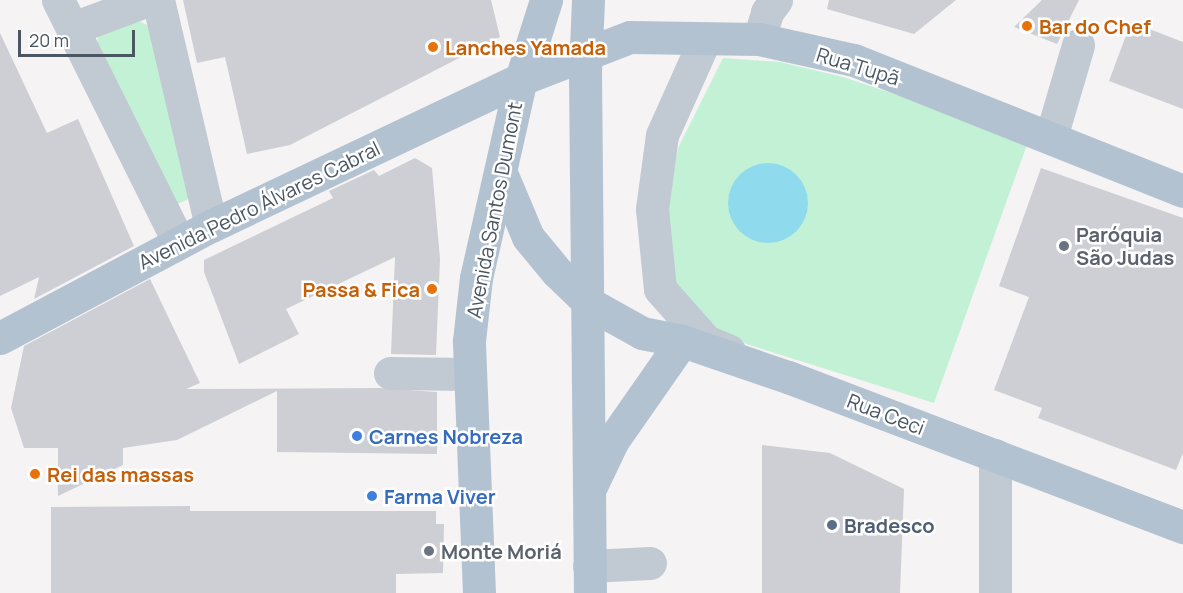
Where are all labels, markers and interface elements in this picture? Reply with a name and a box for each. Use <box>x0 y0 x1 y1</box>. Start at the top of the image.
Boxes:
place label: Bar do Chef <box>1039 14 1151 38</box>
scale bar <box>21 18 138 56</box>
marker: Bar do Chef <box>1020 19 1034 33</box>
text: 20 m <box>29 28 69 52</box>
place label: Lanches Yamada <box>445 35 606 59</box>
marker: Lanches Yamada <box>426 40 440 54</box>
street label: Rua Tupã <box>814 42 902 90</box>
street label: Avenida Santos Dumont <box>461 100 527 320</box>
street label: Avenida Pedro Álvares Cabral <box>134 136 384 274</box>
place label: Paróquia São Judas <box>1076 222 1174 269</box>
marker: Paróquia São Judas <box>1057 239 1071 253</box>
place label: Passa & Fica <box>302 277 420 301</box>
marker: Passa & Fica <box>425 282 439 296</box>
street label: Rua Ceci <box>844 388 928 440</box>
place label: Carnes Nobreza <box>369 424 523 448</box>
marker: Carnes Nobreza <box>350 429 364 443</box>
place label: Rei das massas <box>47 462 194 486</box>
marker: Rei das massas <box>28 467 42 481</box>
place label: Farma Viver <box>384 484 496 508</box>
marker: Farma Viver <box>365 489 379 503</box>
place label: Bradesco <box>844 513 935 537</box>
marker: Bradesco <box>825 518 839 532</box>
place label: Monte Moriá <box>441 539 562 563</box>
marker: Monte Moriá <box>422 544 436 558</box>

